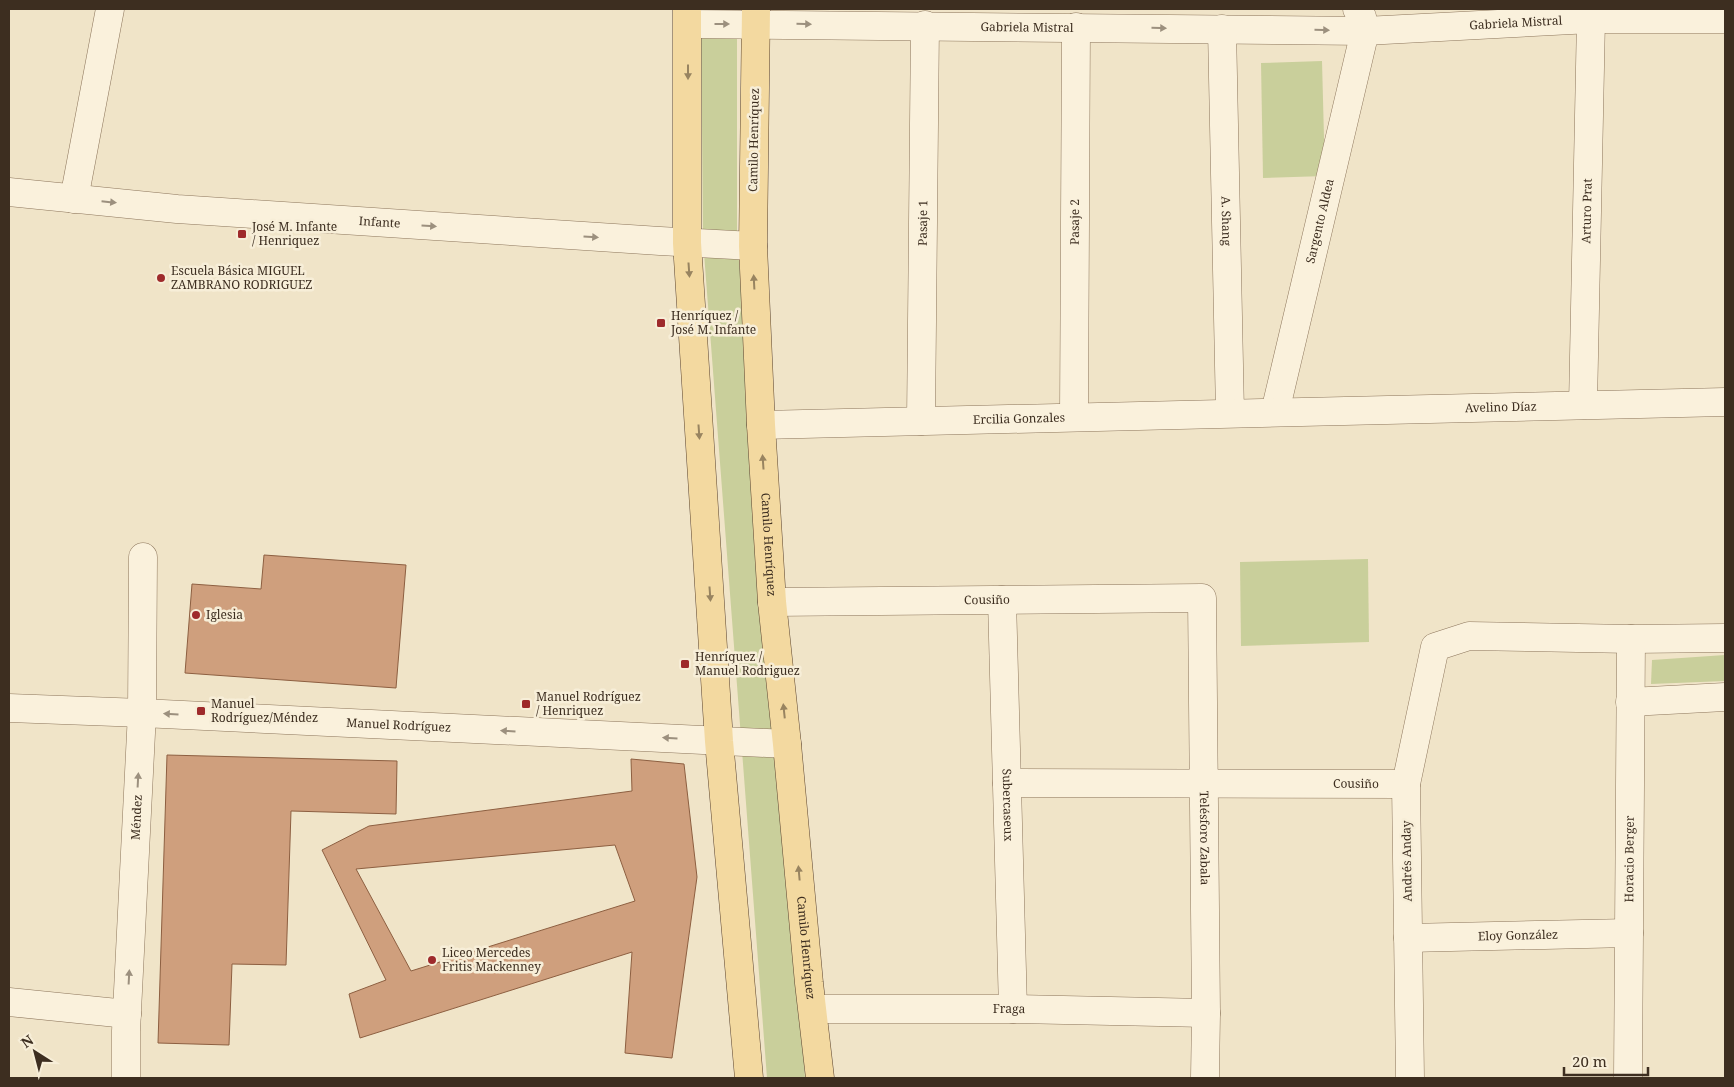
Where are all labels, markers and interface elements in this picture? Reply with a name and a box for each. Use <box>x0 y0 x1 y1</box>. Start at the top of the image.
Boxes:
street label: Gabriela Mistral <box>1469 12 1563 33</box>
street label: Gabriela Mistral <box>980 18 1074 36</box>
one-way arrow <box>714 20 730 28</box>
one-way arrow <box>796 20 812 28</box>
one-way arrow <box>1151 24 1167 32</box>
one-way arrow <box>1314 26 1330 34</box>
one-way arrow <box>684 65 692 81</box>
street label: Camilo Henríquez <box>744 88 763 192</box>
street label: Sargento Aldea <box>1301 177 1338 265</box>
street label: Arturo Prat <box>1577 178 1596 244</box>
street label: A. Shang <box>1217 196 1236 247</box>
one-way arrow <box>102 198 118 206</box>
street label: Pasaje 2 <box>1066 199 1083 245</box>
street label: Pasaje 1 <box>914 200 931 246</box>
street label: Infante <box>358 212 401 232</box>
place label: José M. Infante / Henriquez <box>251 218 337 249</box>
one-way arrow <box>421 222 437 230</box>
marker: José M. Infante / Henriquez <box>236 228 248 240</box>
one-way arrow <box>583 233 599 241</box>
place label: Escuela Básica MIGUEL ZAMBRANO RODRIGUEZ <box>171 262 312 293</box>
one-way arrow <box>685 262 693 278</box>
marker: Escuela Básica MIGUEL ZAMBRANO RODRIGUEZ <box>155 272 167 284</box>
one-way arrow <box>750 274 758 290</box>
place label: Henríquez / José M. Infante <box>670 307 756 338</box>
marker: Henríquez / José M. Infante <box>655 317 667 329</box>
street label: Avelino Díaz <box>1465 397 1537 416</box>
street label: Ercilia Gonzales <box>973 409 1065 428</box>
one-way arrow <box>696 424 704 440</box>
one-way arrow <box>759 454 767 470</box>
street label: Camilo Henríquez <box>757 492 781 597</box>
one-way arrow <box>706 586 714 602</box>
street label: Cousiño <box>964 591 1010 608</box>
place label: Iglesia <box>206 606 243 623</box>
marker: Iglesia <box>190 609 202 621</box>
place label: Henríquez / Manuel Rodriguez <box>695 648 800 679</box>
marker: Henríquez / Manuel Rodriguez <box>679 658 691 670</box>
place label: Manuel Rodríguez / Henriquez <box>536 688 641 719</box>
place label: Manuel Rodríguez/Méndez <box>211 695 318 726</box>
marker: Manuel Rodríguez / Henriquez <box>520 698 532 710</box>
one-way arrow <box>780 703 788 719</box>
marker: Manuel Rodríguez/Méndez <box>195 705 207 717</box>
one-way arrow <box>163 710 179 718</box>
street label: Manuel Rodríguez <box>346 714 451 736</box>
one-way arrow <box>500 726 516 734</box>
one-way arrow <box>662 734 678 742</box>
street label: Subercaseux <box>999 768 1017 842</box>
one-way arrow <box>135 772 143 788</box>
street label: Cousiño <box>1333 775 1379 792</box>
street label: Telésforo Zabala <box>1196 791 1214 885</box>
street label: Méndez <box>127 794 146 840</box>
street label: Horacio Berger <box>1620 815 1638 903</box>
street label: Andrés Anday <box>1397 820 1416 902</box>
one-way arrow <box>795 865 803 881</box>
street label: Camilo Henríquez <box>793 895 820 1000</box>
street label: Eloy González <box>1478 926 1558 944</box>
place label: Liceo Mercedes Fritis Mackenney <box>442 944 541 975</box>
marker: Liceo Mercedes Fritis Mackenney <box>426 954 438 966</box>
one-way arrow <box>125 969 133 985</box>
street label: Fraga <box>993 1000 1026 1017</box>
north arrow <box>10 1027 60 1077</box>
text: N <box>17 1030 37 1052</box>
scale bar <box>1564 1044 1648 1076</box>
text: 20 m <box>1572 1051 1607 1071</box>

